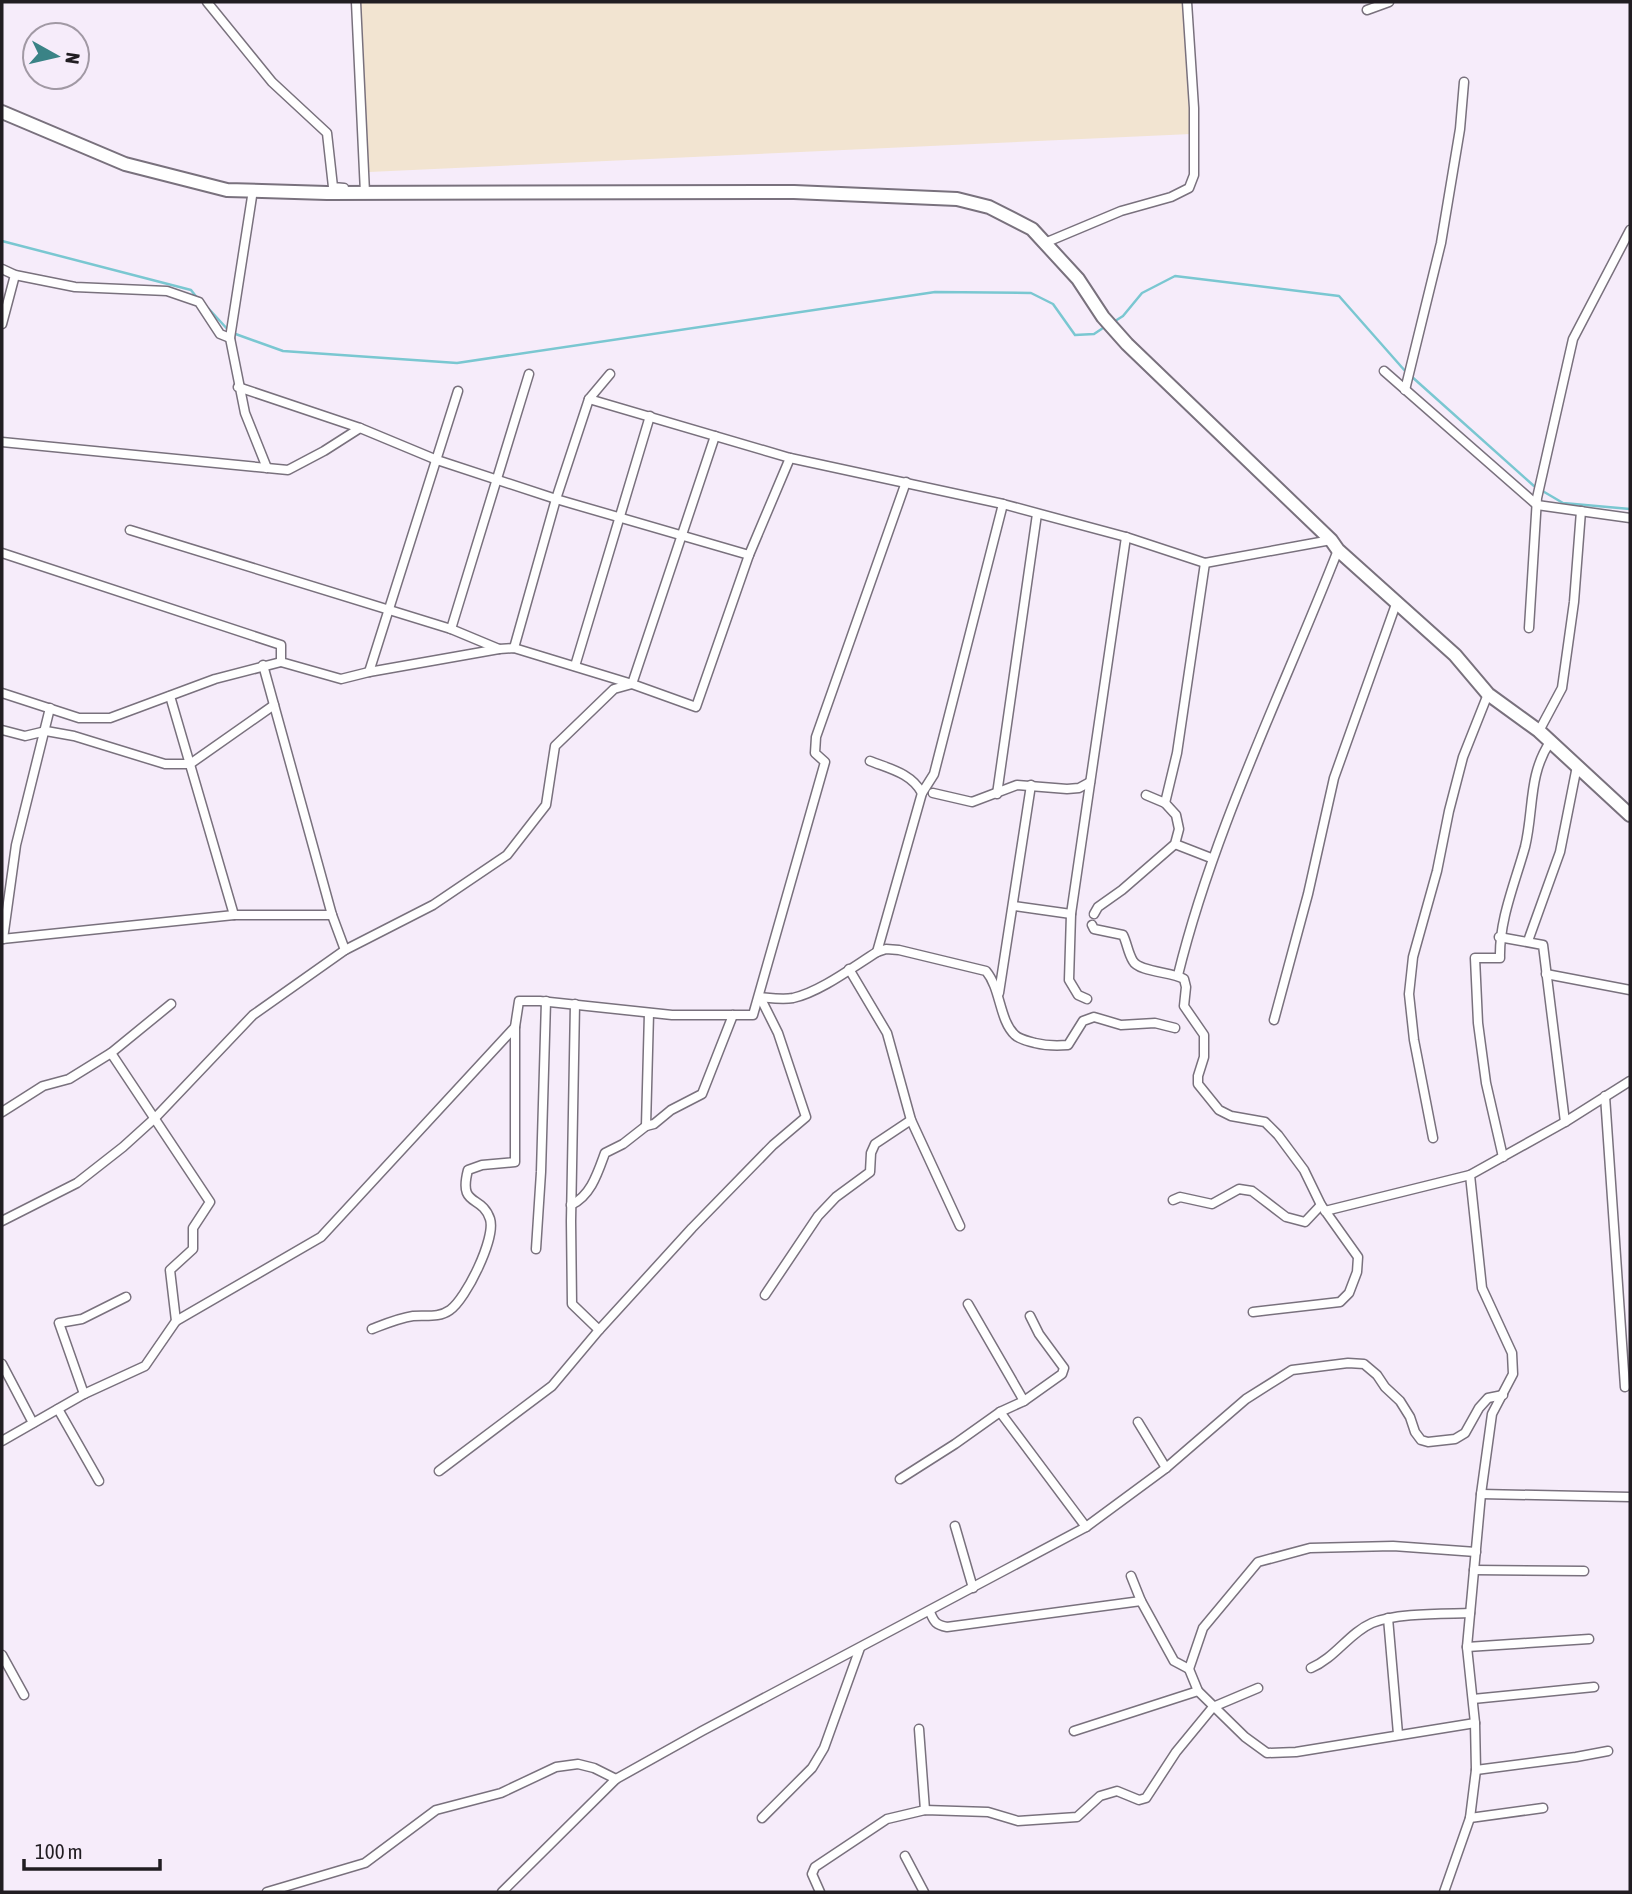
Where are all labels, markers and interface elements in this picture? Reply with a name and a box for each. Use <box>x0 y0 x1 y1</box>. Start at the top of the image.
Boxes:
north arrow <box>21 21 91 91</box>
text: N <box>61 51 85 65</box>
scale bar <box>24 1828 161 1872</box>
text: 100 m <box>35 1839 83 1863</box>

